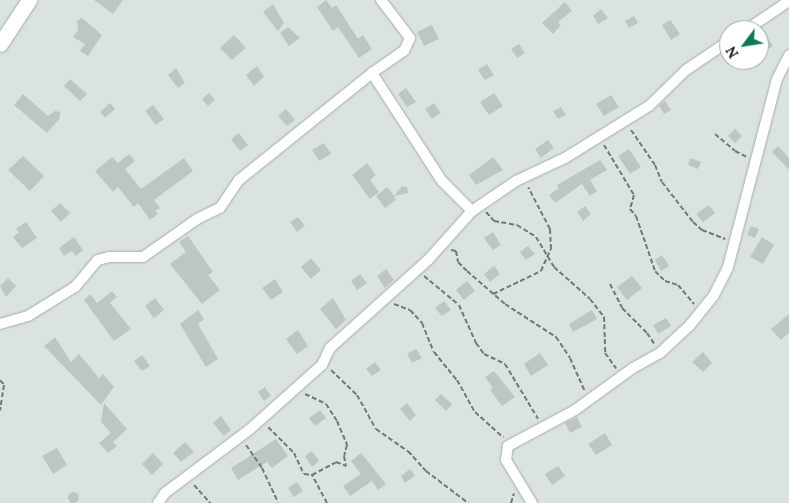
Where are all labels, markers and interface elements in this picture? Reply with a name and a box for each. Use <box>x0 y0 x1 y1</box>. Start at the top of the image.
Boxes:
north arrow <box>719 20 769 70</box>
text: N <box>722 43 743 61</box>

